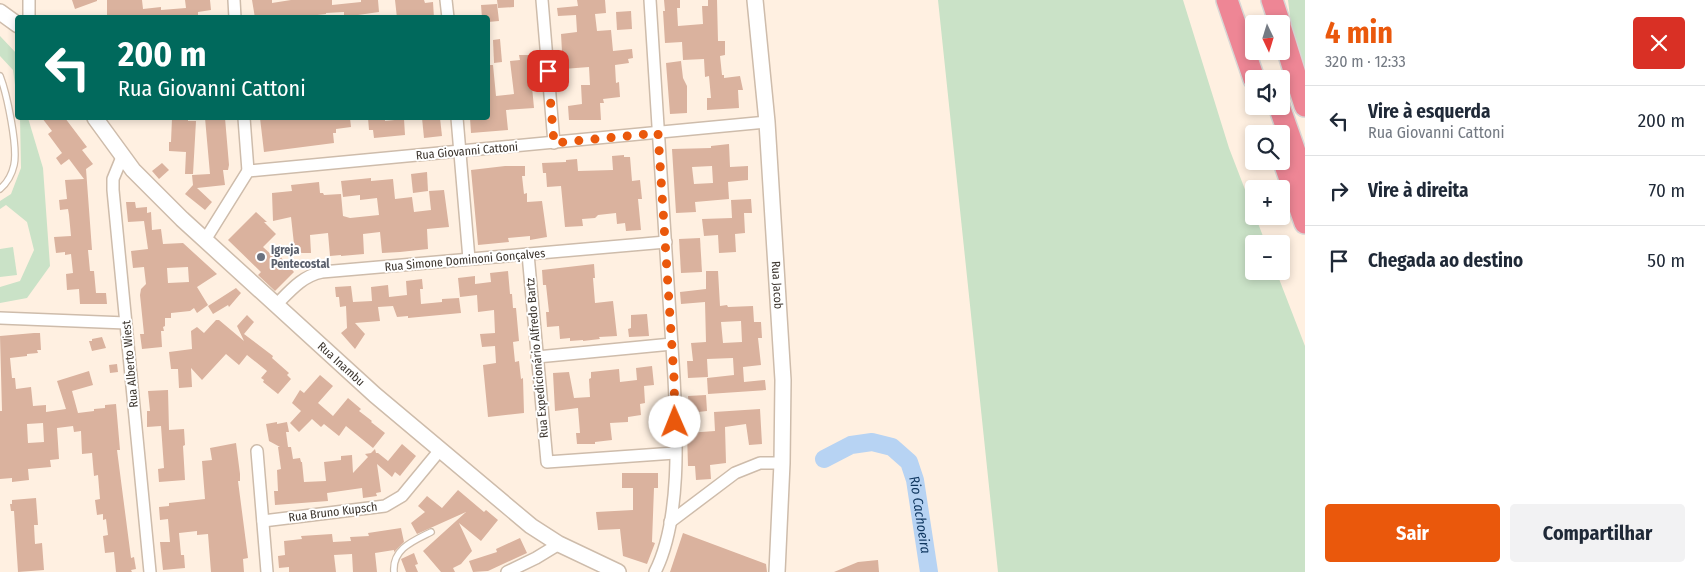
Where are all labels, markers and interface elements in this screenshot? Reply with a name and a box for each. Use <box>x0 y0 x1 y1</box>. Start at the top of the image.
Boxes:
north arrow <box>1245 15 1290 60</box>
map controls <box>1245 15 1290 280</box>
text: 4 min <box>1325 15 1393 51</box>
button: close <box>1633 17 1685 69</box>
text: 200 m <box>118 33 206 75</box>
icon: left <box>35 35 100 100</box>
pin <box>527 50 569 92</box>
text: 320 m · 12:33 <box>1325 52 1406 71</box>
icon: arrive <box>534 57 562 85</box>
button: sound <box>1245 70 1290 115</box>
text: Rua Giovanni Cattoni <box>118 75 306 102</box>
text: Vire à esquerda <box>1368 100 1490 123</box>
icon: left <box>1325 107 1353 135</box>
text: 200 m <box>1638 109 1685 132</box>
text: Rua Giovanni Cattoni <box>1368 123 1505 142</box>
button: search <box>1245 125 1290 170</box>
street label: Rua Giovanni Cattoni <box>415 140 519 162</box>
icon: right <box>1325 177 1353 205</box>
text: Vire à direita <box>1368 179 1469 202</box>
text: 70 m <box>1649 179 1685 202</box>
button: + <box>1245 180 1290 225</box>
button: − <box>1245 235 1290 280</box>
place label: Igreja Pentecostal <box>271 243 330 271</box>
street label: Rua Simone Dominoni Gonçalves <box>384 246 546 274</box>
icon: arrive <box>1325 247 1353 275</box>
text: Chegada ao destino <box>1368 249 1523 272</box>
text: 50 m <box>1647 249 1685 272</box>
marker: Igreja Pentecostal <box>255 251 267 263</box>
street label: Rua Jacob <box>769 261 786 310</box>
street label: Rua Expedicionário Alfredo Bartz <box>523 277 551 439</box>
street label: Rua Alberto Wiest <box>119 320 141 408</box>
street label: Rua Inambu <box>315 339 368 389</box>
position arrow <box>648 395 700 447</box>
water label: Rio Cachoeira <box>905 474 934 555</box>
street label: Rua Bruno Kupsch <box>288 500 378 524</box>
button: Sair <box>1325 504 1500 562</box>
button: Compartilhar <box>1510 504 1685 562</box>

